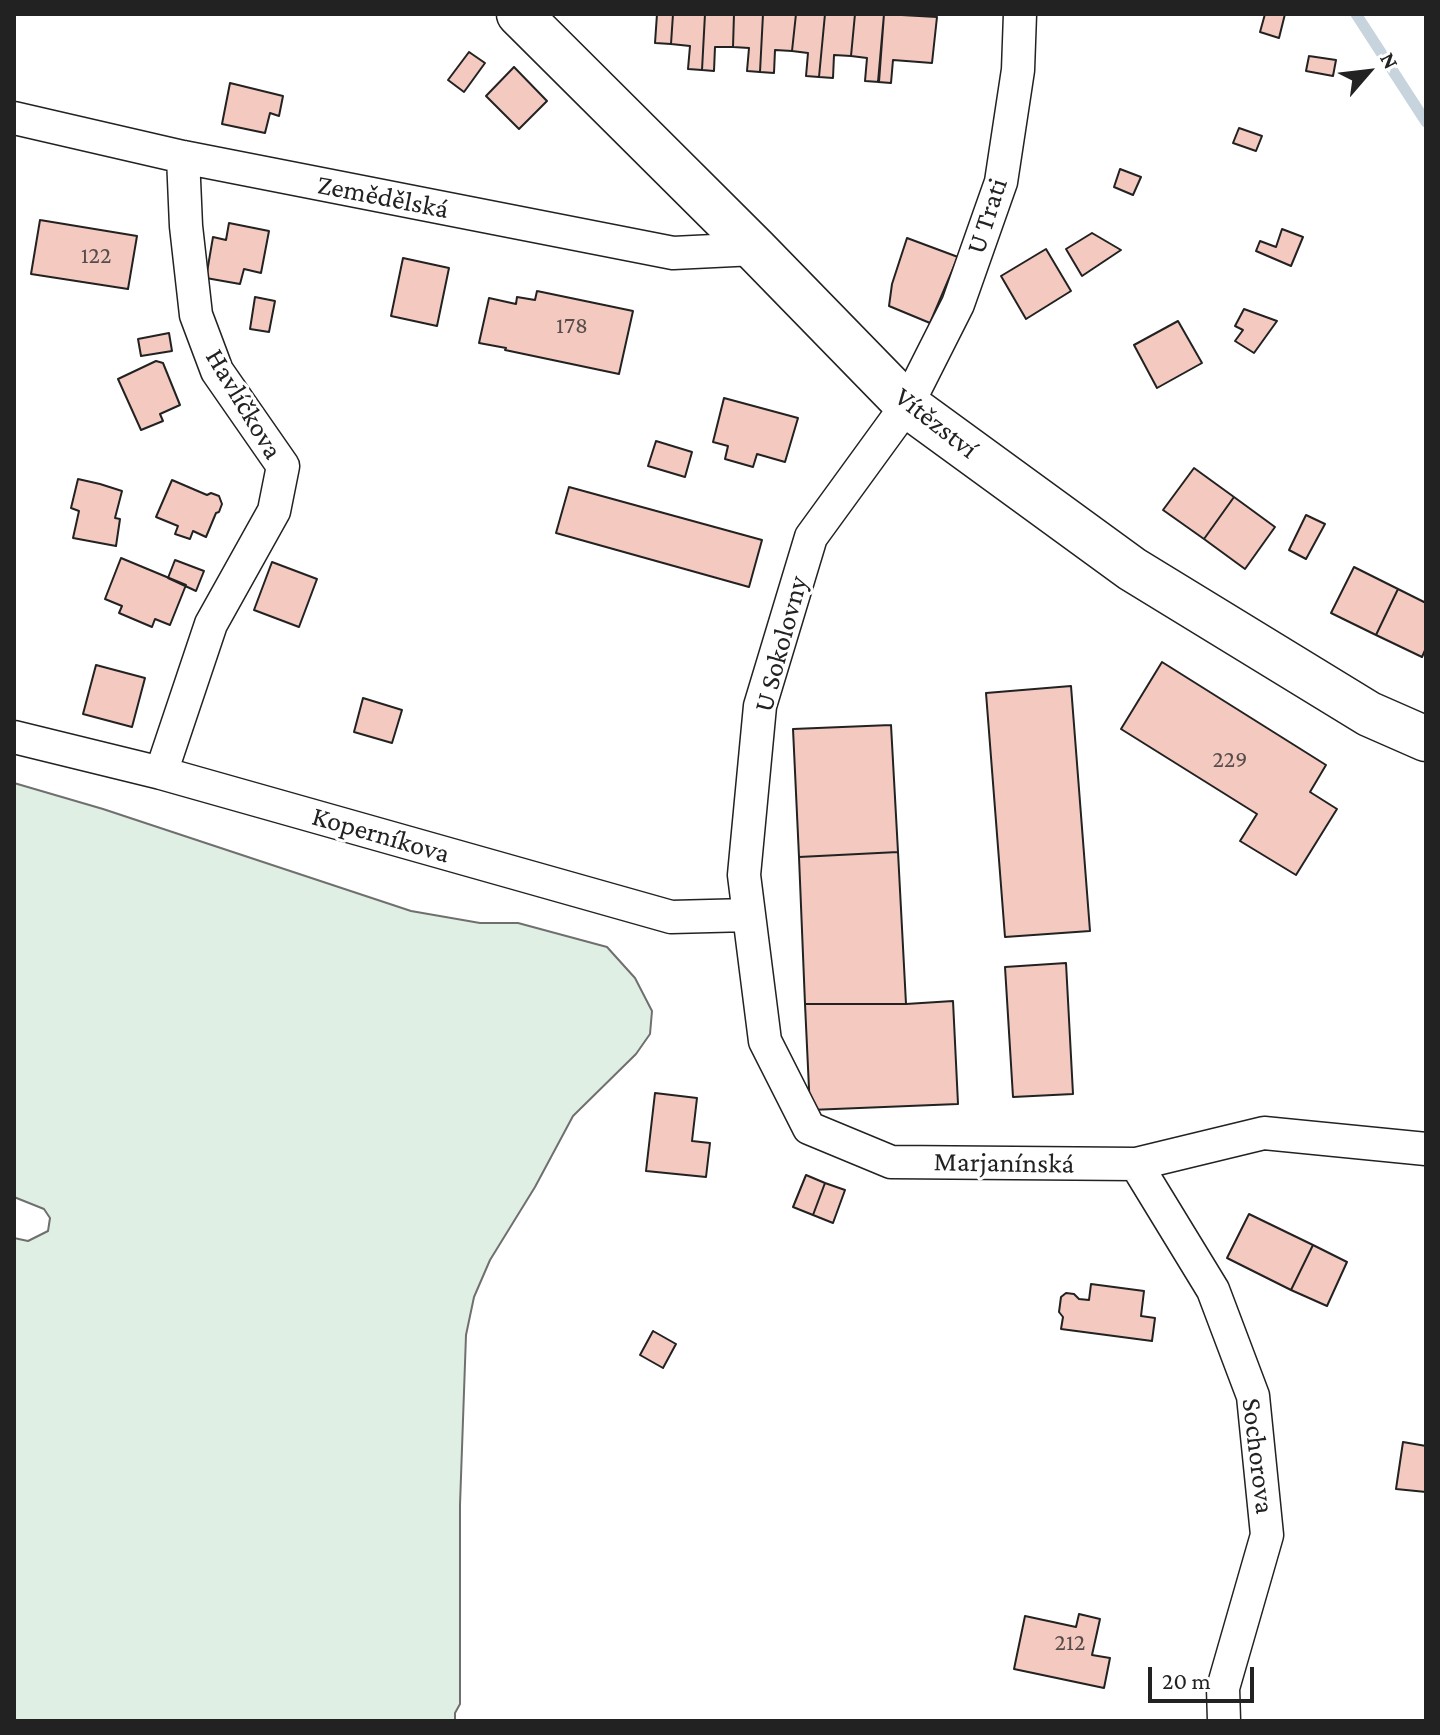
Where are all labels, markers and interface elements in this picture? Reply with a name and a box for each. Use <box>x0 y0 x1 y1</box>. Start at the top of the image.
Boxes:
north arrow <box>1328 32 1408 112</box>
text: N <box>1375 48 1404 73</box>
street label: Zemědělská <box>314 168 452 226</box>
street label: U Trati <box>959 174 1015 258</box>
house number: 122 <box>81 242 111 270</box>
house number: 178 <box>556 312 588 340</box>
street label: Havlíčkova <box>198 343 290 465</box>
street label: Vítězství <box>888 380 984 466</box>
street label: U Sokolovny <box>747 572 815 716</box>
house number: 229 <box>1213 746 1247 774</box>
street label: Koperníkova <box>308 799 454 871</box>
street label: Marjanínská <box>933 1145 1075 1181</box>
street label: Sochorova <box>1234 1396 1282 1516</box>
house number: 212 <box>1055 1629 1085 1657</box>
scale bar <box>1152 1651 1258 1701</box>
text: 20 m <box>1162 1667 1211 1694</box>

